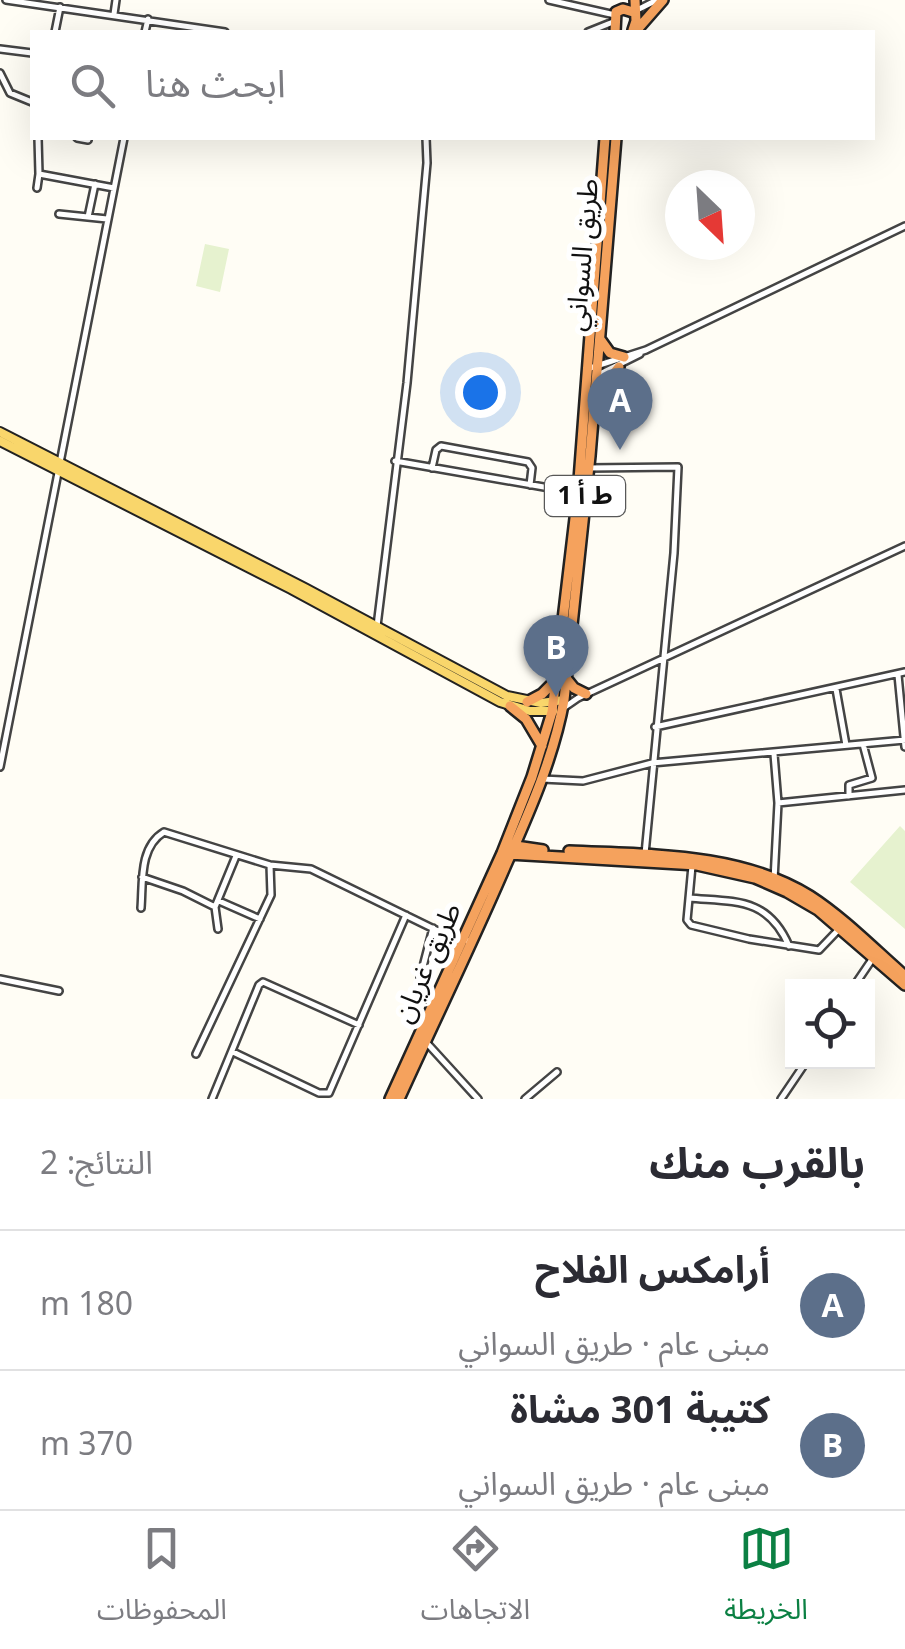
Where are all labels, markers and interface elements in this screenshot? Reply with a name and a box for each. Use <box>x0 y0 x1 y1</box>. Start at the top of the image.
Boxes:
search box <box>30 30 875 140</box>
text: ابحث هنا <box>145 45 286 125</box>
icon: search <box>65 58 120 113</box>
north arrow <box>665 170 755 260</box>
street label: طريق السواني <box>547 176 619 334</box>
your location <box>455 367 506 418</box>
pin: A <box>588 368 652 450</box>
road number: ط أ 1 <box>545 476 625 516</box>
pin: B <box>524 614 588 697</box>
street label: طريق غريان <box>375 893 481 1033</box>
map controls <box>785 979 875 1069</box>
button: locate <box>785 979 875 1069</box>
text: بالقرب منك <box>649 1120 865 1209</box>
text: النتائج: 2 <box>40 1130 153 1198</box>
text: أرامكس الفلاح <box>535 1231 770 1311</box>
text: 180 m <box>40 1271 133 1339</box>
text: A <box>821 1273 844 1341</box>
text: مبنى عام · طريق السواني <box>458 1311 770 1379</box>
text: كتيبة 301 مشاة <box>510 1371 770 1451</box>
text: 370 m <box>40 1411 133 1479</box>
text: B <box>822 1413 843 1481</box>
text: مبنى عام · طريق السواني <box>458 1451 770 1519</box>
tab: المحفوظات <box>97 1521 227 1640</box>
tab: الاتجاهات <box>421 1521 530 1640</box>
tab: الخريطة <box>724 1521 808 1640</box>

